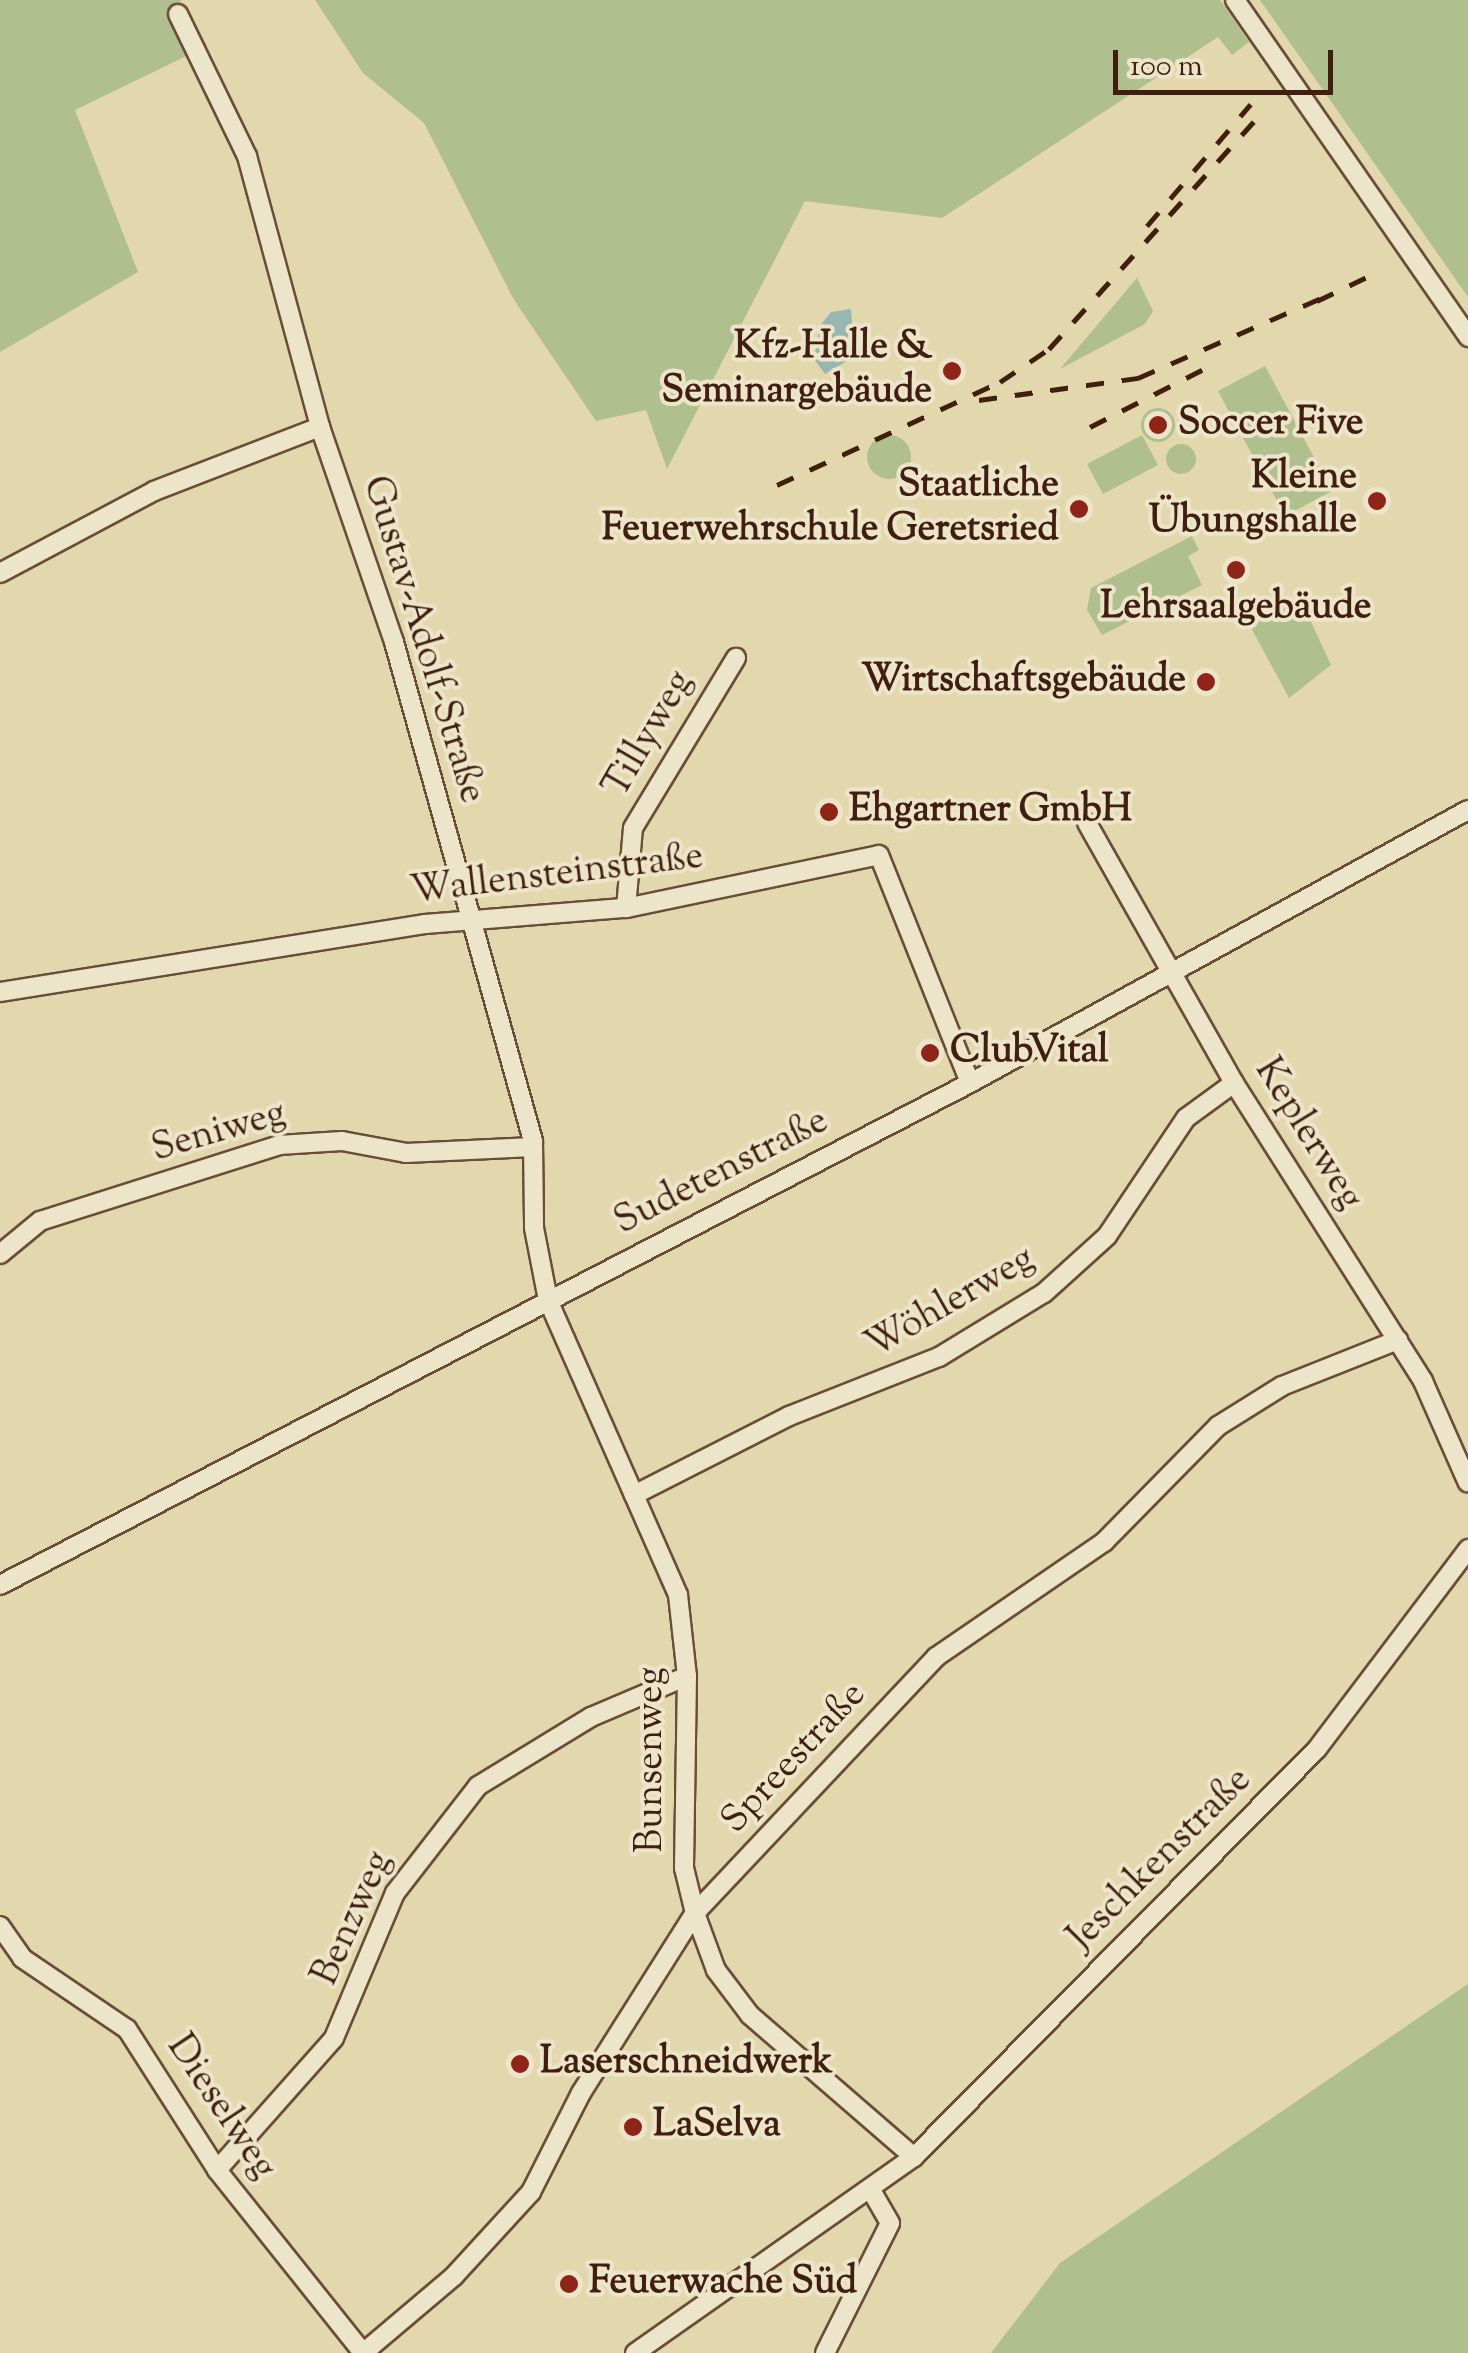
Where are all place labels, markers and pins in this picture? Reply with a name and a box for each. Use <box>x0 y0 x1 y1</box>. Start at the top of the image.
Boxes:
place label: Kfz-Halle & Seminargebäude <box>662 326 932 416</box>
marker: Kfz-Halle & Seminargebäude <box>941 360 963 382</box>
place label: Soccer Five <box>1178 402 1363 448</box>
marker: Soccer Five <box>1147 414 1169 436</box>
place label: Kleine Übungshalle <box>1149 456 1357 546</box>
place label: Staatliche Feuerwehrschule Geretsried <box>602 464 1059 554</box>
marker: Kleine Übungshalle <box>1366 490 1388 512</box>
marker: Staatliche Feuerwehrschule Geretsried <box>1068 498 1090 520</box>
marker: Lehrsaalgebäude <box>1225 559 1247 581</box>
place label: Lehrsaalgebäude <box>1101 586 1371 632</box>
place label: Wirtschaftsgebäude <box>861 659 1186 705</box>
marker: Wirtschaftsgebäude <box>1195 671 1217 693</box>
place label: Ehgartner GmbH <box>849 789 1132 835</box>
marker: Ehgartner GmbH <box>818 801 840 823</box>
place label: ClubVital <box>950 1030 1109 1076</box>
marker: ClubVital <box>919 1042 941 1064</box>
place label: Laserschneidwerk <box>540 2041 833 2087</box>
marker: Laserschneidwerk <box>509 2053 531 2075</box>
place label: LaSelva <box>653 2104 781 2150</box>
marker: LaSelva <box>622 2116 644 2138</box>
place label: Feuerwache Süd <box>589 2261 857 2307</box>
marker: Feuerwache Süd <box>558 2273 580 2295</box>

